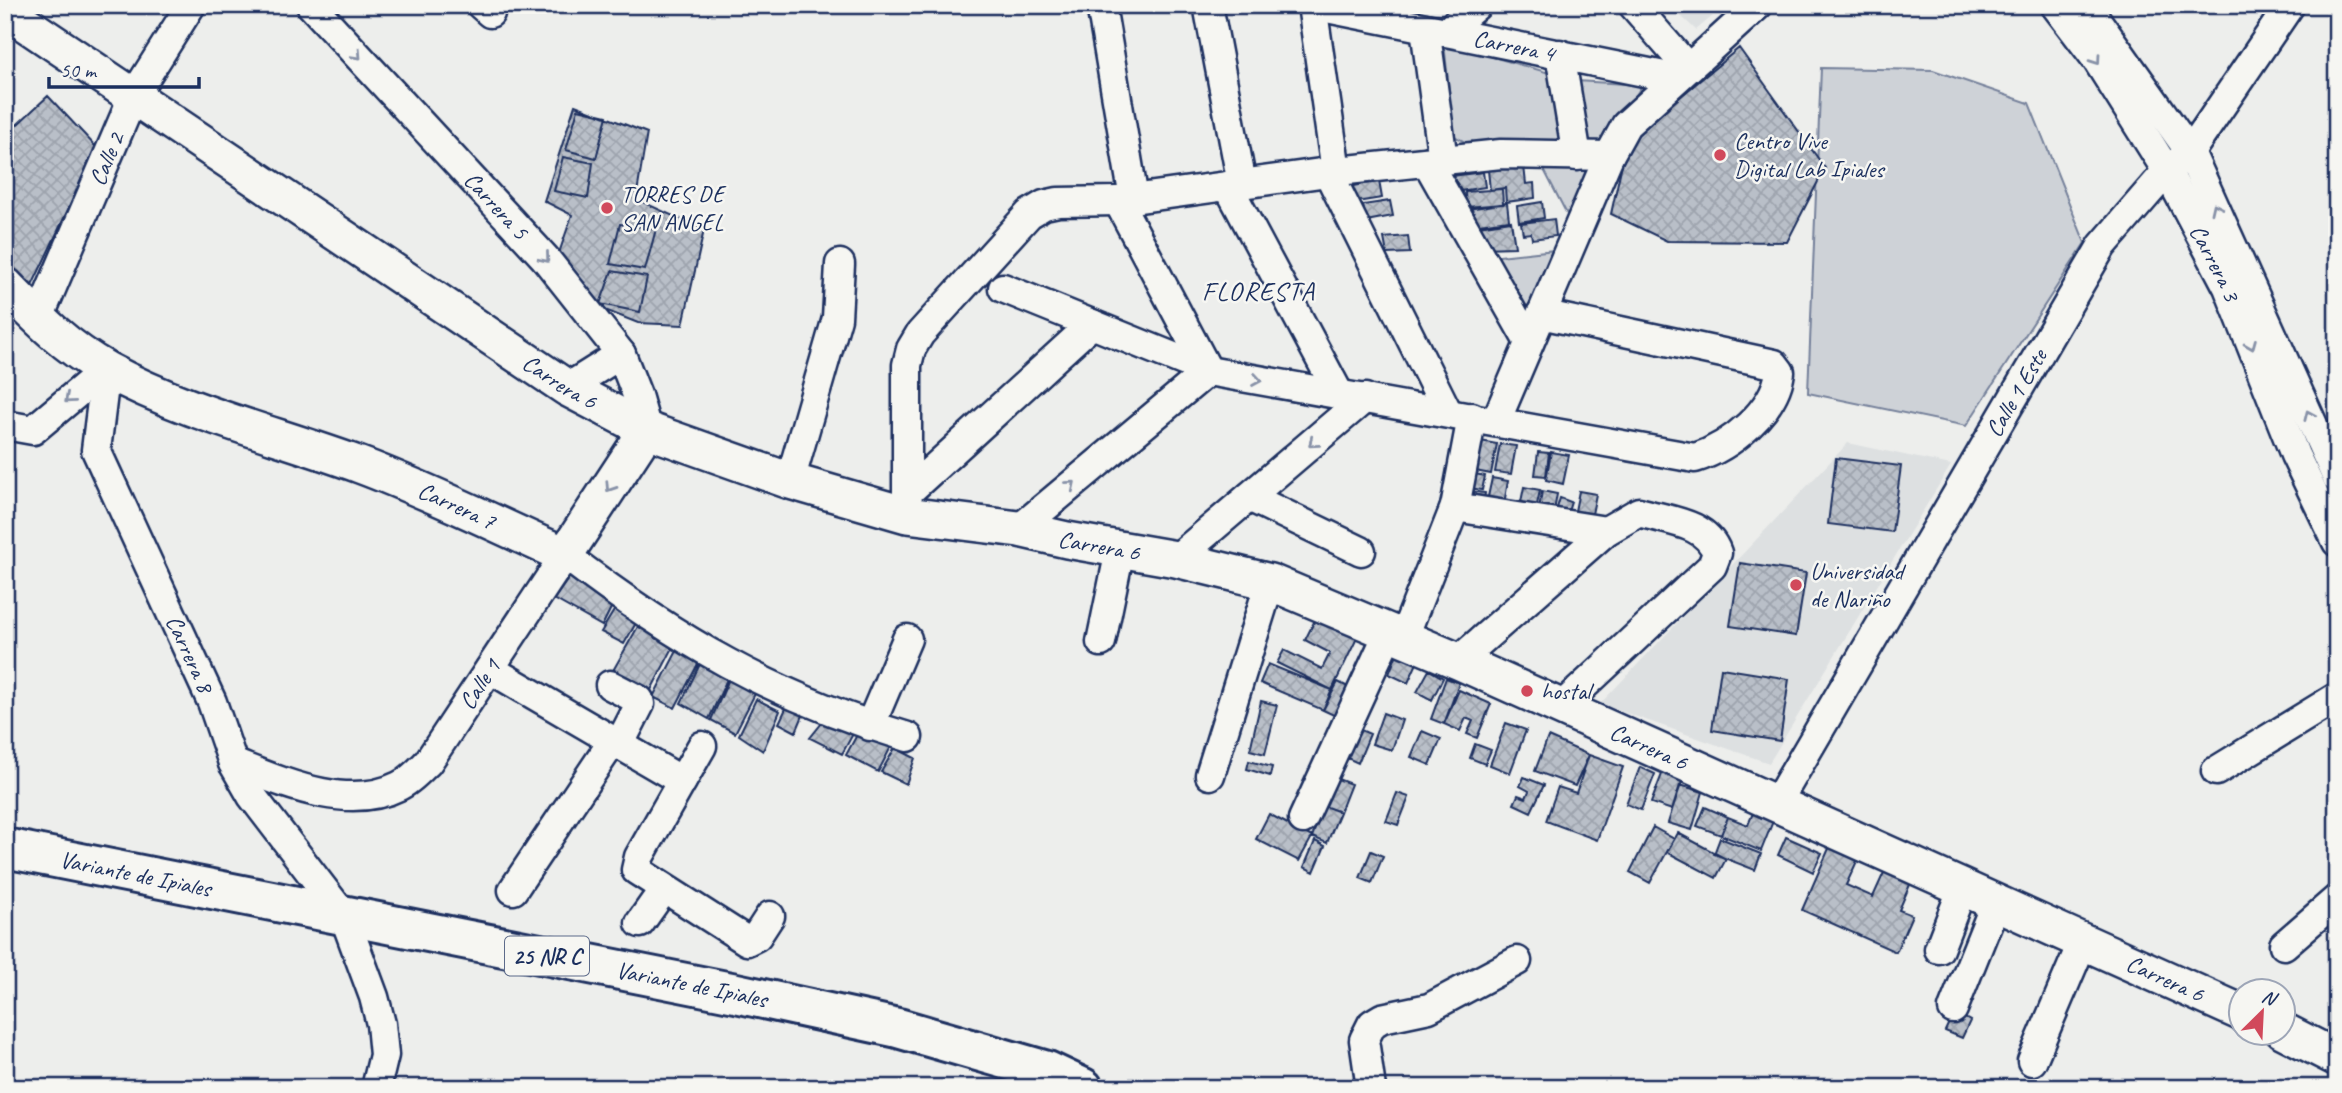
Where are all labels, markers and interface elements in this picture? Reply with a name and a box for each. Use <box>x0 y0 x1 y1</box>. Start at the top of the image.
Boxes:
street label: Carrera 4 <box>1471 23 1559 69</box>
scale bar <box>49 46 200 90</box>
one-way arrow <box>349 47 362 60</box>
one-way arrow <box>2088 52 2100 65</box>
text: 50 m <box>60 57 98 83</box>
street label: Calle 2 <box>82 126 132 190</box>
place label: Centro Vive Digital Lab Ipiales <box>1734 126 1886 184</box>
marker: Centro Vive Digital Lab Ipiales <box>1712 147 1728 163</box>
street label: Carrera 5 <box>458 165 536 247</box>
place label: TORRES DE SAN ANGEL <box>621 179 727 237</box>
marker: TORRES DE SAN ANGEL <box>599 200 615 216</box>
one-way arrow <box>2210 203 2224 215</box>
street label: Carrera 3 <box>2183 219 2248 307</box>
one-way arrow <box>537 250 549 263</box>
district label: FLORESTA <box>1202 275 1316 308</box>
one-way arrow <box>2243 338 2257 350</box>
street label: Calle 1 Este <box>1979 342 2055 442</box>
street label: Carrera 6 <box>517 347 603 417</box>
one-way arrow <box>1251 372 1263 387</box>
one-way arrow <box>64 391 77 403</box>
one-way arrow <box>2303 410 2317 423</box>
one-way arrow <box>1308 435 1321 447</box>
street label: Carrera 7 <box>413 475 502 537</box>
one-way arrow <box>605 479 618 492</box>
one-way arrow <box>1063 481 1076 493</box>
street label: Carrera 6 <box>1055 523 1143 568</box>
place label: Universidad de Nariño <box>1810 556 1907 614</box>
marker: Universidad de Nariño <box>1788 577 1804 593</box>
street label: Carrera 8 <box>159 610 222 699</box>
street label: Calle 1 <box>452 652 508 715</box>
place label: hostal <box>1541 676 1594 706</box>
marker: hostal <box>1519 683 1535 699</box>
street label: Carrera 6 <box>1605 716 1694 778</box>
street label: Variante de Ipiales <box>57 844 216 904</box>
road number: 25 NR C <box>505 937 589 976</box>
street label: Carrera 6 <box>2122 948 2210 1009</box>
street label: Variante de Ipiales <box>614 955 773 1015</box>
north arrow <box>2226 978 2296 1048</box>
text: N <box>2258 984 2282 1012</box>

